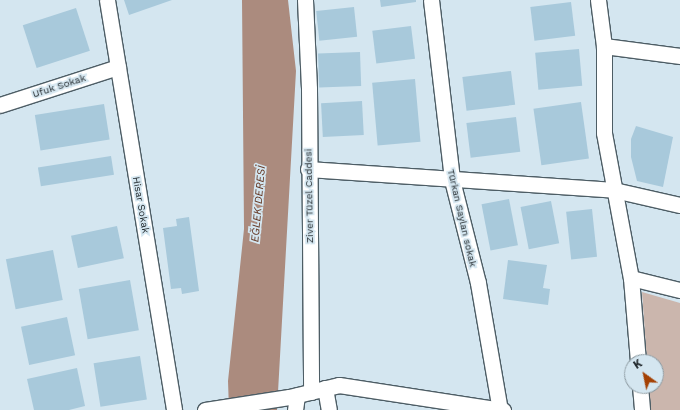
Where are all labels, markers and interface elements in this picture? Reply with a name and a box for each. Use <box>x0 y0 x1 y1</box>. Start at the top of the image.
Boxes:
street label: Ufuk Sokak <box>31 72 87 100</box>
street label: Ziver Tüzel Caddesi <box>302 148 316 244</box>
water label: EĞLEK DERESİ <box>249 165 269 243</box>
street label: Türkan Saylan sokak <box>445 168 479 268</box>
street label: Hisar Sokak <box>130 176 152 234</box>
north arrow <box>624 354 664 394</box>
text: K <box>631 357 644 372</box>

